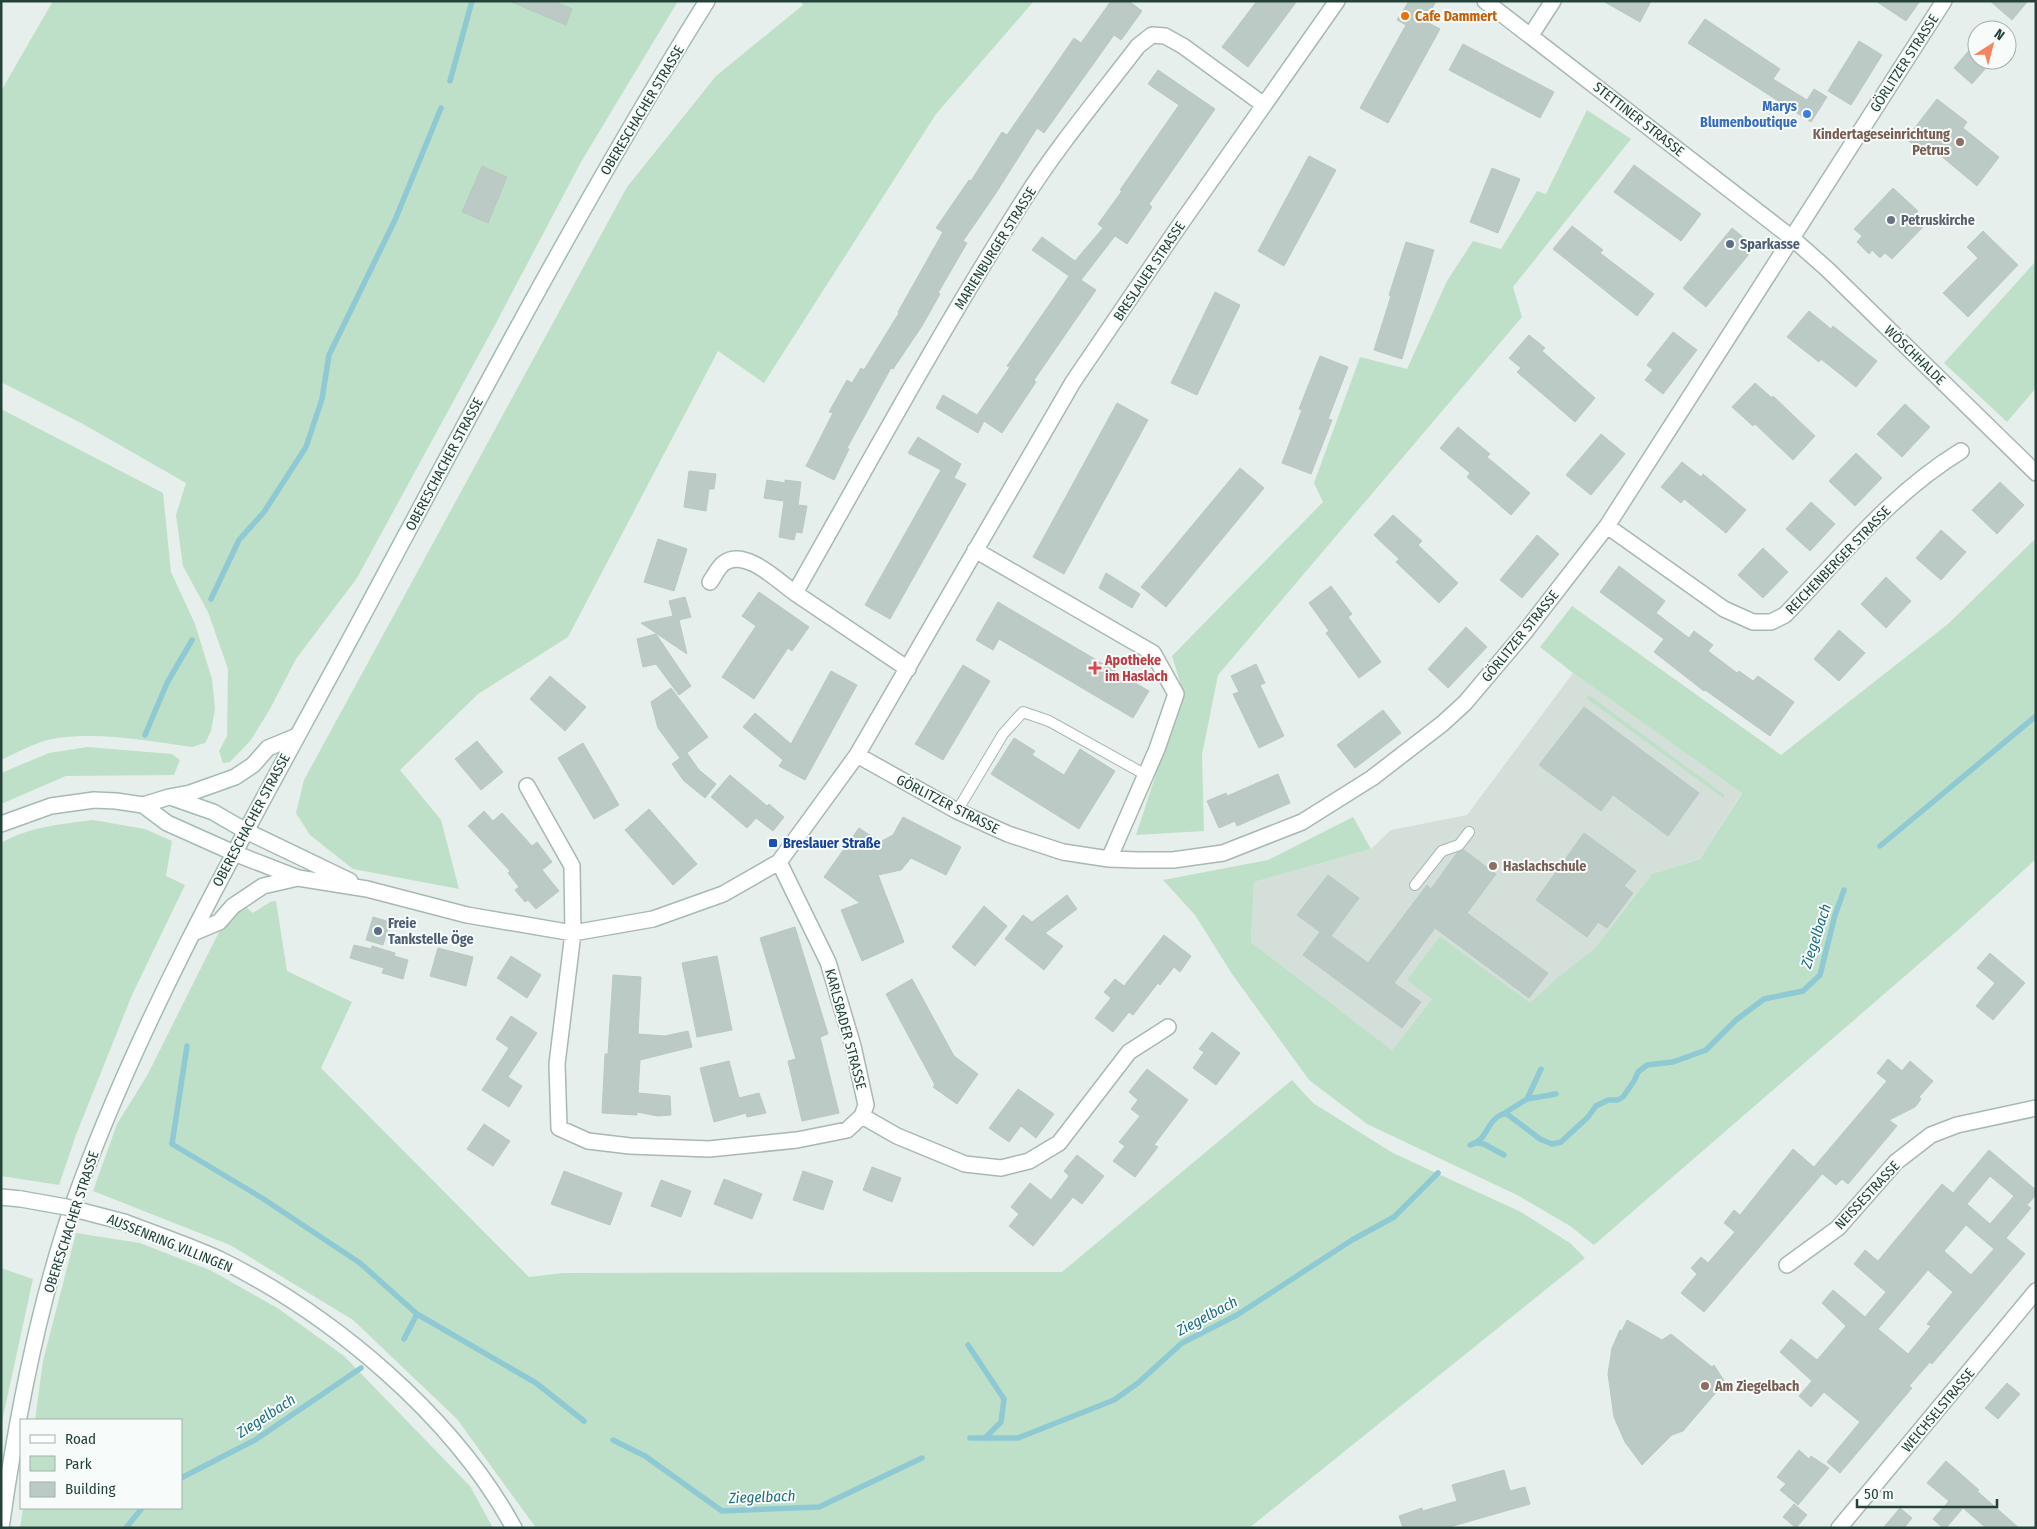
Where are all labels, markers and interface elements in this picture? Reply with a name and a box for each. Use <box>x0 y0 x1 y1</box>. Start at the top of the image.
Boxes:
place label: Cafe Dammert <box>1415 8 1498 25</box>
marker: Cafe Dammert <box>1399 10 1411 22</box>
street label: GÖRLITZER STRASSE <box>1866 10 1943 115</box>
north arrow <box>1967 20 2017 70</box>
text: N <box>1991 26 2008 44</box>
street label: OBERESCHACHER STRASSE <box>597 42 688 178</box>
street label: STETTINER STRASSE <box>1590 79 1688 160</box>
place label: Marys Blumenboutique <box>1700 98 1797 131</box>
marker: Marys Blumenboutique <box>1801 108 1813 120</box>
place label: Kindertageseinrichtung Petrus <box>1813 126 1950 159</box>
marker: Kindertageseinrichtung Petrus <box>1954 136 1966 148</box>
street label: MARIENBURGER STRASSE <box>951 184 1040 313</box>
place label: Petruskirche <box>1901 212 1975 229</box>
marker: Petruskirche <box>1885 214 1897 226</box>
street label: BRESLAUER STRASSE <box>1110 218 1189 324</box>
place label: Sparkasse <box>1740 236 1800 253</box>
marker: Sparkasse <box>1724 238 1736 250</box>
street label: WÖSCHHALDE <box>1880 321 1950 389</box>
street label: OBERESCHACHER STRASSE <box>402 394 487 534</box>
street label: REICHENBERGER STRASSE <box>1782 502 1895 618</box>
street label: GÖRLITZER STRASSE <box>1477 586 1563 686</box>
place label: Apotheke im Haslach <box>1104 652 1168 685</box>
marker: Apotheke im Haslach <box>1089 662 1101 674</box>
street label: OBERESCHACHER STRASSE <box>209 750 294 890</box>
street label: GÖRLITZER STRASSE <box>894 770 1003 838</box>
place label: Breslauer Straße <box>783 835 881 852</box>
marker: Breslauer Straße <box>767 837 779 849</box>
place label: Haslachschule <box>1503 858 1586 875</box>
marker: Haslachschule <box>1487 860 1499 872</box>
water label: Ziegelbach <box>1797 902 1835 971</box>
place label: Freie Tankstelle Öge <box>388 915 474 948</box>
marker: Freie Tankstelle Öge <box>372 925 384 937</box>
street label: KARLSBADER STRASSE <box>821 967 870 1092</box>
street label: OBERESCHACHER STRASSE <box>40 1149 103 1295</box>
street label: NEISSESTRASSE <box>1831 1157 1904 1233</box>
street label: AUSSENRING VILLINGEN <box>105 1211 235 1276</box>
water label: Ziegelbach <box>1172 1292 1241 1340</box>
street label: WEICHSELSTRASSE <box>1898 1365 1979 1456</box>
place label: Am Ziegelbach <box>1714 1378 1799 1395</box>
marker: Am Ziegelbach <box>1699 1380 1711 1392</box>
water label: Ziegelbach <box>232 1390 299 1442</box>
legend <box>20 1419 182 1509</box>
text: Road <box>65 1430 96 1448</box>
text: Park <box>65 1455 92 1473</box>
scale bar <box>1857 1476 1997 1508</box>
text: Building <box>65 1480 116 1498</box>
text: 50 m <box>1864 1485 1894 1503</box>
water label: Ziegelbach <box>727 1487 796 1507</box>

